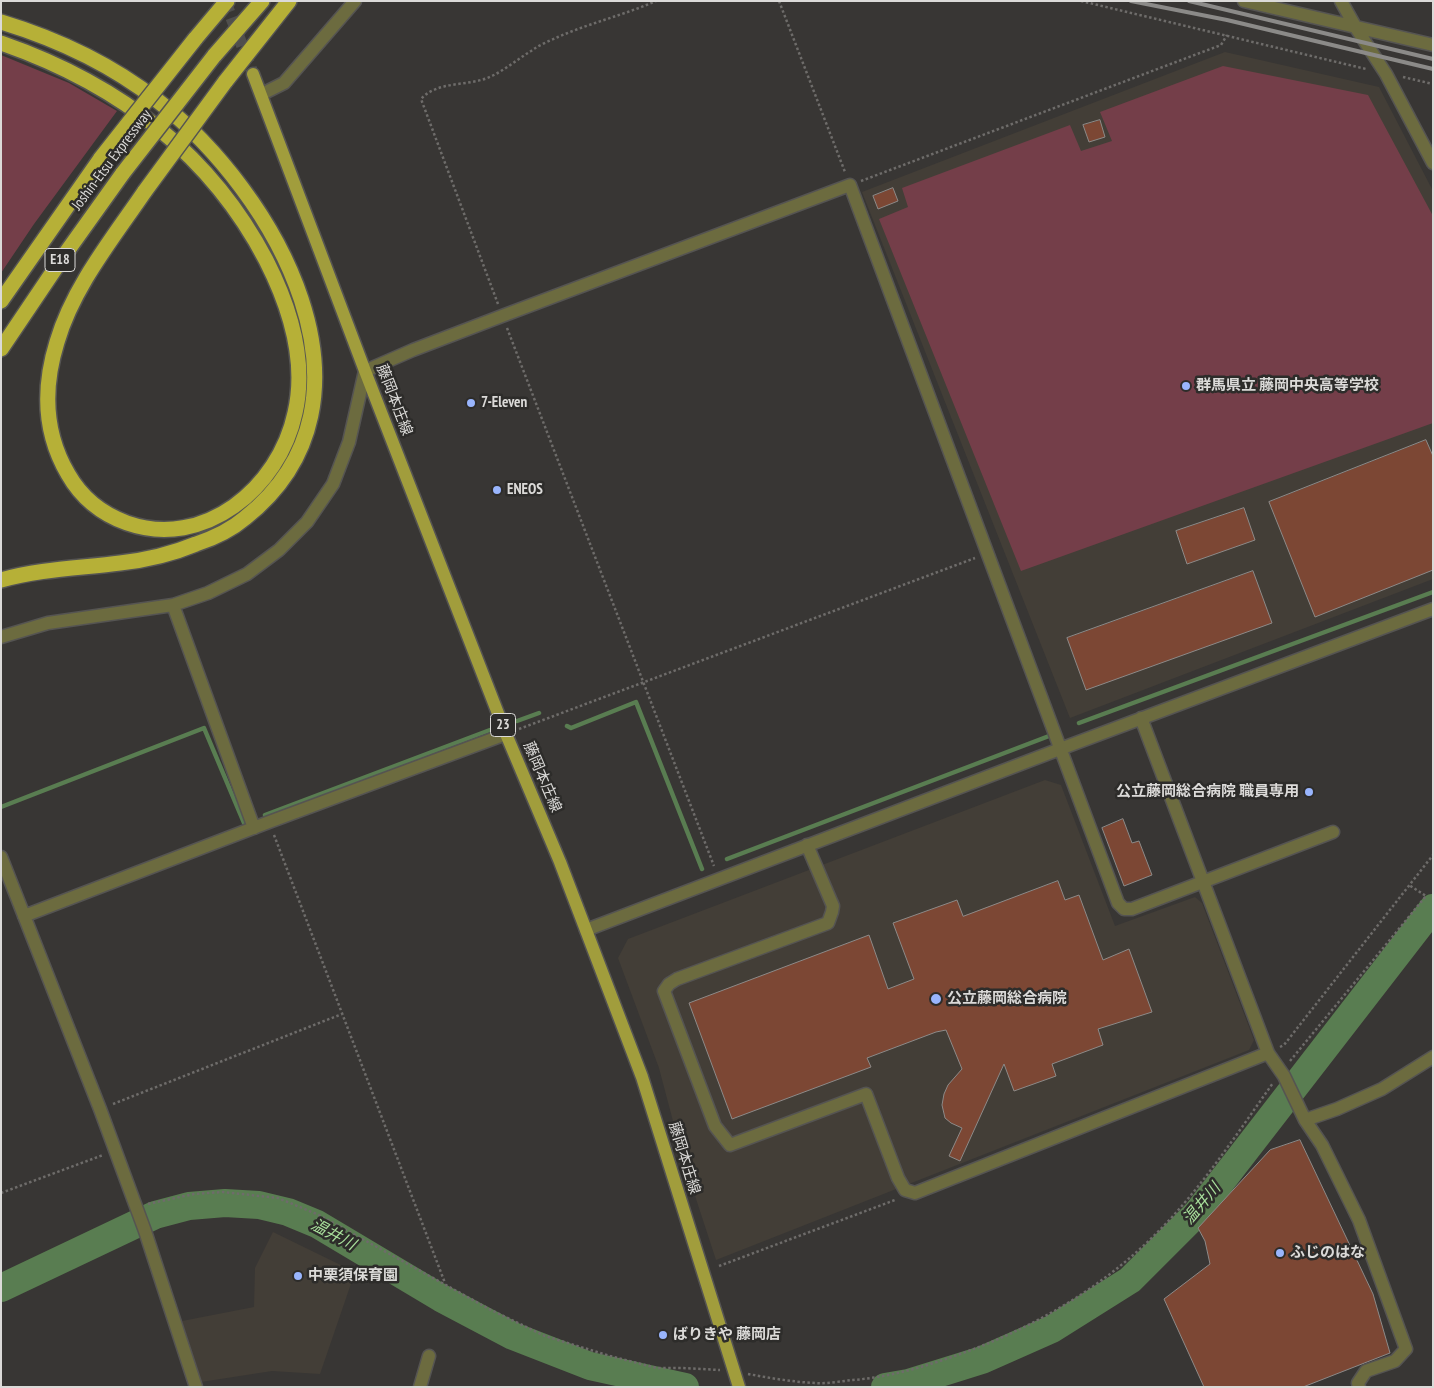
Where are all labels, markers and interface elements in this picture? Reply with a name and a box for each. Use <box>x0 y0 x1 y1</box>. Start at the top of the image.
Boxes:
street label: Joshin-Etsu Expressway <box>68 106 156 214</box>
road number: E18 <box>45 248 75 272</box>
street label: 藤岡本庄線 <box>372 362 416 438</box>
place label: 群馬県立 藤岡中央高等学校 <box>1196 377 1379 395</box>
marker: 群馬県立 藤岡中央高等学校 <box>1180 380 1192 392</box>
place label: 7-Eleven <box>481 394 527 412</box>
marker: 7-Eleven <box>465 397 477 409</box>
place label: ENEOS <box>507 481 543 499</box>
marker: ENEOS <box>491 484 503 496</box>
road number: 23 <box>490 714 516 736</box>
street label: 藤岡本庄線 <box>519 739 565 815</box>
place label: 公立藤岡総合病院 職員専用 <box>1116 783 1299 801</box>
marker: 公立藤岡総合病院 職員専用 <box>1303 786 1315 798</box>
place label: 公立藤岡総合病院 <box>947 990 1067 1008</box>
marker: 公立藤岡総合病院 <box>929 992 943 1006</box>
street label: 藤岡本庄線 <box>664 1120 704 1196</box>
water label: 温井川 <box>1179 1179 1225 1229</box>
water label: 温井川 <box>307 1215 359 1255</box>
place label: ふじのはな <box>1290 1244 1365 1262</box>
marker: ふじのはな <box>1274 1247 1286 1259</box>
place label: 中栗須保育園 <box>308 1267 398 1285</box>
marker: 中栗須保育園 <box>292 1270 304 1282</box>
place label: ばりきや 藤岡店 <box>673 1326 781 1344</box>
marker: ばりきや 藤岡店 <box>657 1329 669 1341</box>

